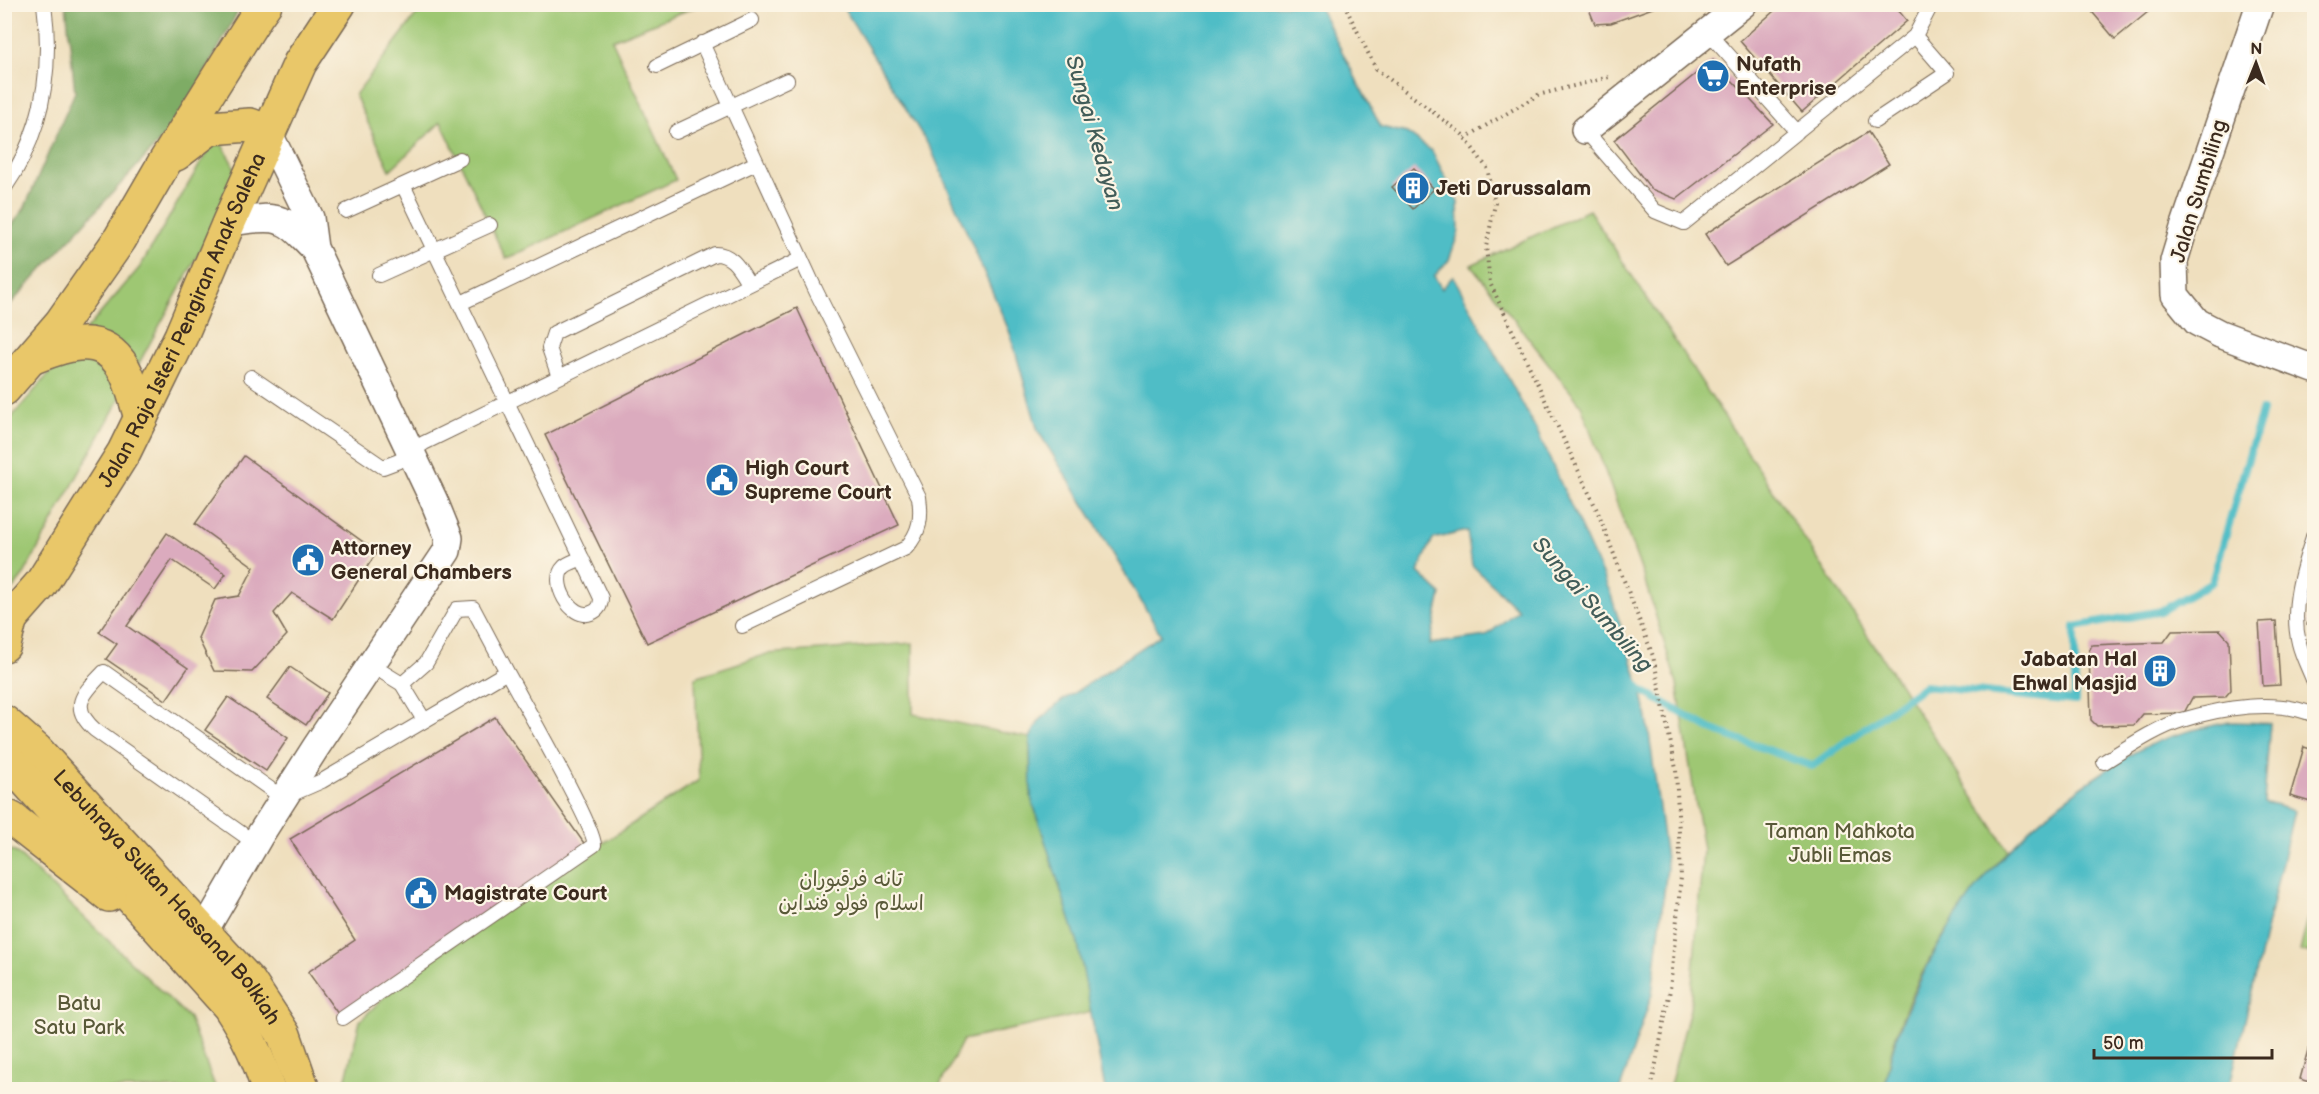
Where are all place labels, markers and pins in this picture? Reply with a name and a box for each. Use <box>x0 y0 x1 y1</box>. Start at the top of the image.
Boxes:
place label: Nufath Enterprise <box>1736 52 1837 101</box>
supermarket icon: Nufath Enterprise <box>1695 58 1731 94</box>
building icon: Jeti Darussalam <box>1395 170 1431 206</box>
place label: Jeti Darussalam <box>1436 176 1591 201</box>
place label: High Court Supreme Court <box>745 456 892 505</box>
public building icon: High Court Supreme Court <box>704 462 740 498</box>
place label: Attorney General Chambers <box>330 536 512 585</box>
public building icon: Attorney General Chambers <box>290 542 326 578</box>
place label: Jabatan Hal Ehwal Masjid <box>2012 647 2137 696</box>
building icon: Jabatan Hal Ehwal Masjid <box>2142 653 2178 689</box>
public building icon: Magistrate Court <box>403 875 439 911</box>
place label: Magistrate Court <box>444 881 607 906</box>

